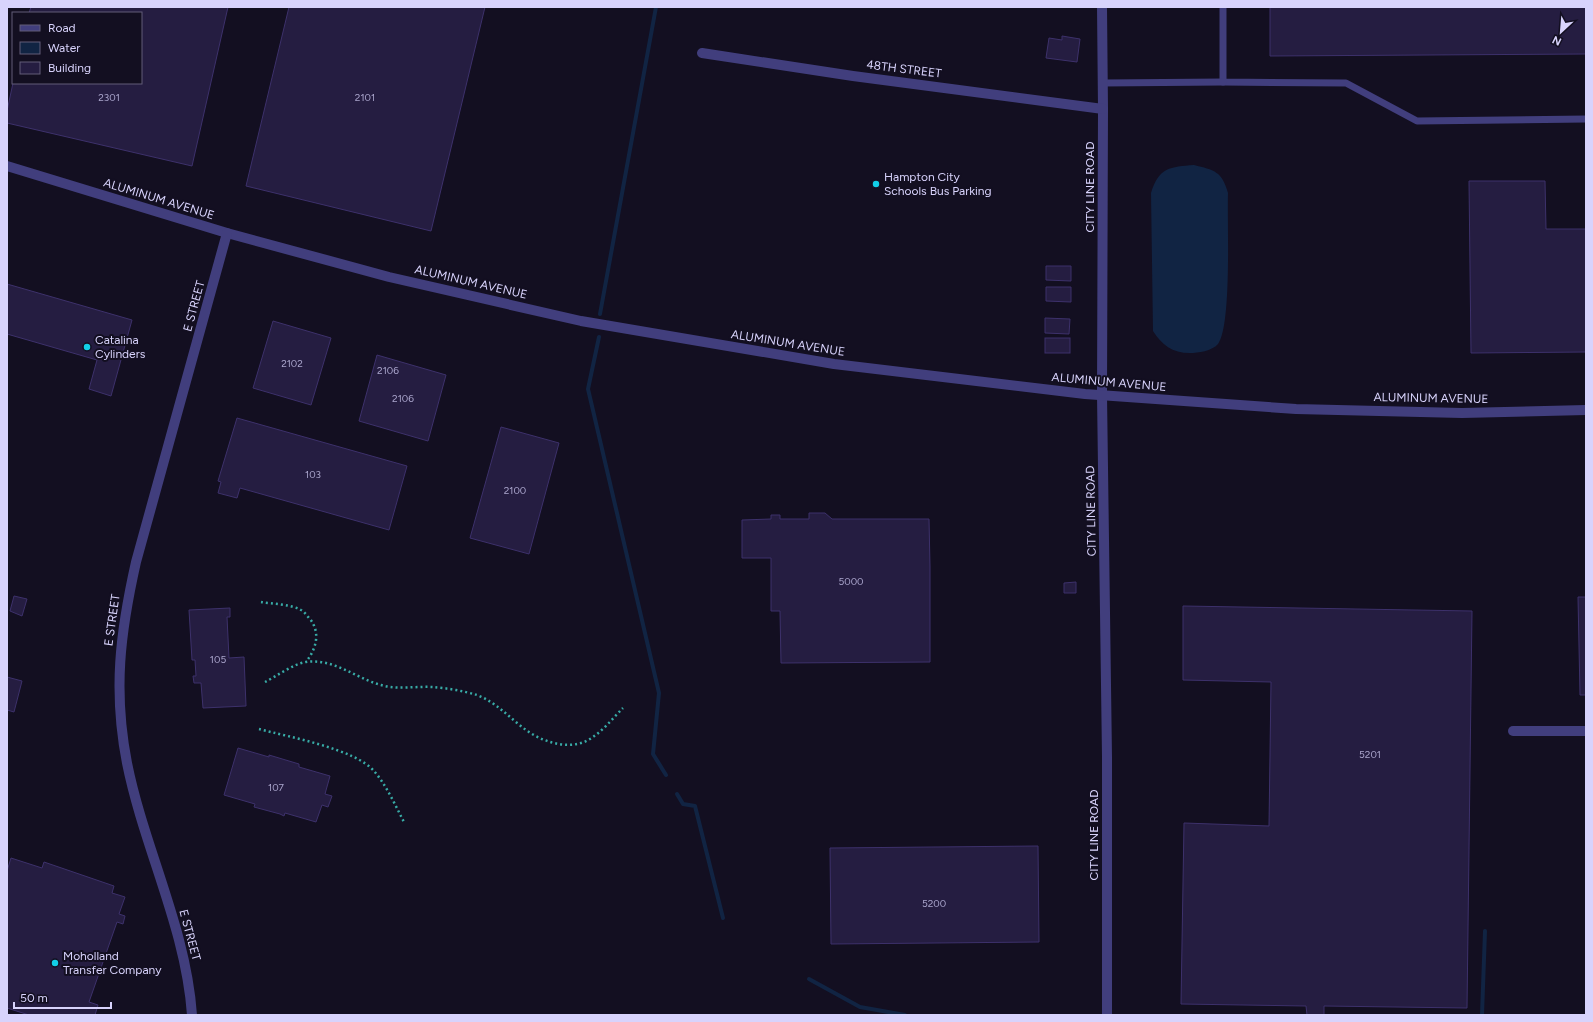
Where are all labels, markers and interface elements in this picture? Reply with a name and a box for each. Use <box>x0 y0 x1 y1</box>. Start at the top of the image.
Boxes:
legend <box>12 12 142 84</box>
north arrow <box>1541 12 1581 52</box>
text: Road <box>48 21 76 35</box>
text: N <box>1550 33 1564 48</box>
text: Water <box>48 41 80 55</box>
street label: 48TH STREET <box>866 57 943 81</box>
text: Building <box>48 61 91 75</box>
house number: 2301 <box>98 91 120 104</box>
house number: 2101 <box>355 91 375 104</box>
street label: CITY LINE ROAD <box>1083 142 1097 232</box>
place label: Hampton City Schools Bus Parking <box>884 170 992 198</box>
street label: ALUMINUM AVENUE <box>102 175 216 223</box>
marker: Hampton City Schools Bus Parking <box>871 179 881 189</box>
street label: ALUMINUM AVENUE <box>413 262 529 302</box>
street label: E STREET <box>180 279 208 333</box>
street label: ALUMINUM AVENUE <box>730 327 846 359</box>
place label: Catalina Cylinders <box>95 333 146 361</box>
marker: Catalina Cylinders <box>82 342 92 352</box>
house number: 2102 <box>281 357 303 370</box>
house number: 2106 <box>377 364 399 377</box>
street label: ALUMINUM AVENUE <box>1051 370 1167 394</box>
street label: ALUMINUM AVENUE <box>1373 390 1489 406</box>
house number: 2106 <box>392 392 414 405</box>
street label: CITY LINE ROAD <box>1083 465 1099 557</box>
house number: 103 <box>305 468 321 481</box>
house number: 2100 <box>504 484 526 497</box>
house number: 5000 <box>839 575 863 588</box>
street label: E STREET <box>101 593 123 647</box>
house number: 105 <box>210 653 226 666</box>
house number: 5201 <box>1359 748 1381 761</box>
house number: 107 <box>268 781 285 794</box>
street label: CITY LINE ROAD <box>1087 790 1101 880</box>
house number: 5200 <box>922 897 946 910</box>
street label: E STREET <box>176 908 204 962</box>
place label: Moholland Transfer Company <box>63 949 162 977</box>
marker: Moholland Transfer Company <box>50 958 60 968</box>
scale bar <box>14 984 111 1010</box>
text: 50 m <box>20 991 48 1005</box>

